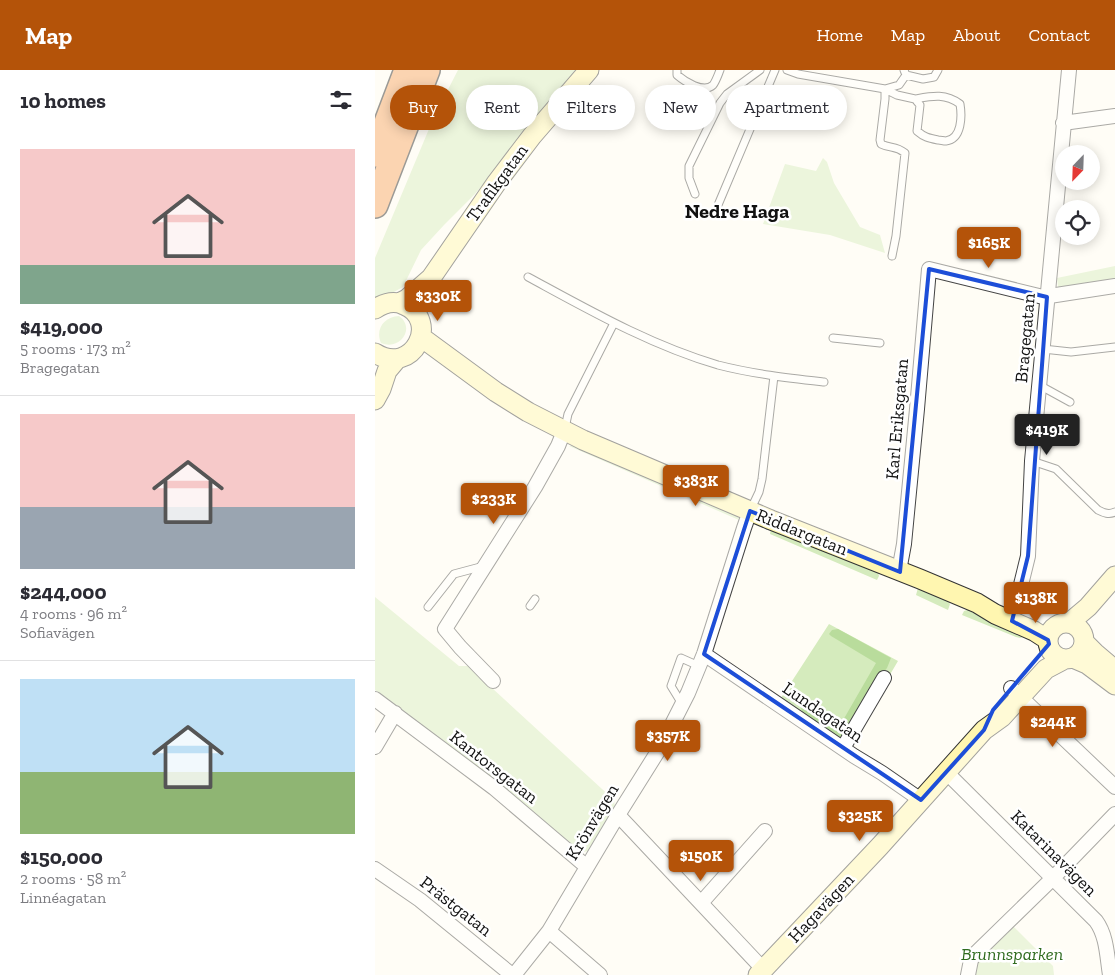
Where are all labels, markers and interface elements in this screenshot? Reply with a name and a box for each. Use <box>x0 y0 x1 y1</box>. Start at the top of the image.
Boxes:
text: Map <box>25 21 72 50</box>
text: Home <box>816 24 863 46</box>
text: Map <box>891 24 925 46</box>
text: About <box>953 24 1000 46</box>
text: Contact <box>1028 24 1090 46</box>
chip: Buy <box>390 85 456 130</box>
chip: Rent <box>466 85 538 130</box>
chip: Filters <box>548 85 635 130</box>
chip: New <box>645 85 716 130</box>
chip: Apartment <box>726 85 847 130</box>
icon: filters <box>327 86 355 114</box>
text: 10 homes <box>20 88 106 113</box>
street label: Trafikgatan <box>461 139 533 226</box>
north arrow <box>1055 145 1100 190</box>
map controls <box>1055 145 1100 245</box>
icon: home <box>143 181 233 271</box>
district label: Nedre Haga <box>685 199 789 223</box>
button: locate <box>1055 200 1100 245</box>
pin: $165K <box>954 226 1024 269</box>
text: $165K <box>968 233 1010 252</box>
pin: $330K <box>403 280 473 322</box>
text: $330K <box>416 286 460 305</box>
street label: Bragegatan <box>1010 292 1040 384</box>
text: $419,000 <box>20 314 103 339</box>
text: 5 rooms · 173 m² <box>20 339 131 358</box>
street label: Karl Eriksgatan <box>881 357 913 480</box>
text: Bragegatan <box>20 358 100 377</box>
pin: $419K <box>1012 414 1082 456</box>
text: $419K <box>1026 420 1068 439</box>
icon: home <box>143 447 233 537</box>
pin: $383K <box>661 464 731 507</box>
text: $383K <box>674 471 718 490</box>
pin: $233K <box>459 482 529 525</box>
text: $233K <box>472 489 516 508</box>
street label: Riddargatan <box>753 504 851 561</box>
text: $244,000 <box>20 579 106 604</box>
pin: $138K <box>1001 582 1071 624</box>
text: $138K <box>1015 588 1057 607</box>
text: 4 rooms · 96 m² <box>20 604 127 623</box>
text: Sofiavägen <box>20 623 95 642</box>
street label: Lundagatan <box>778 677 868 747</box>
pin: $244K <box>1018 706 1088 748</box>
icon: home <box>143 712 233 802</box>
text: $244K <box>1030 712 1076 731</box>
pin: $357K <box>633 720 703 762</box>
street label: Kantorsgatan <box>445 726 543 809</box>
text: $357K <box>646 726 690 745</box>
street label: Krönvägen <box>561 779 624 864</box>
pin: $325K <box>825 800 895 842</box>
street label: Katarinavägen <box>1006 805 1102 901</box>
text: $325K <box>838 806 882 825</box>
pin: $150K <box>666 840 736 882</box>
text: $150,000 <box>20 844 103 869</box>
text: $150K <box>680 846 722 865</box>
street label: Hagavägen <box>783 868 859 947</box>
text: 2 rooms · 58 m² <box>20 869 126 888</box>
street label: Prästgatan <box>416 871 497 941</box>
text: Linnéagatan <box>20 888 106 907</box>
park label: Brunnsparken <box>961 943 1063 965</box>

